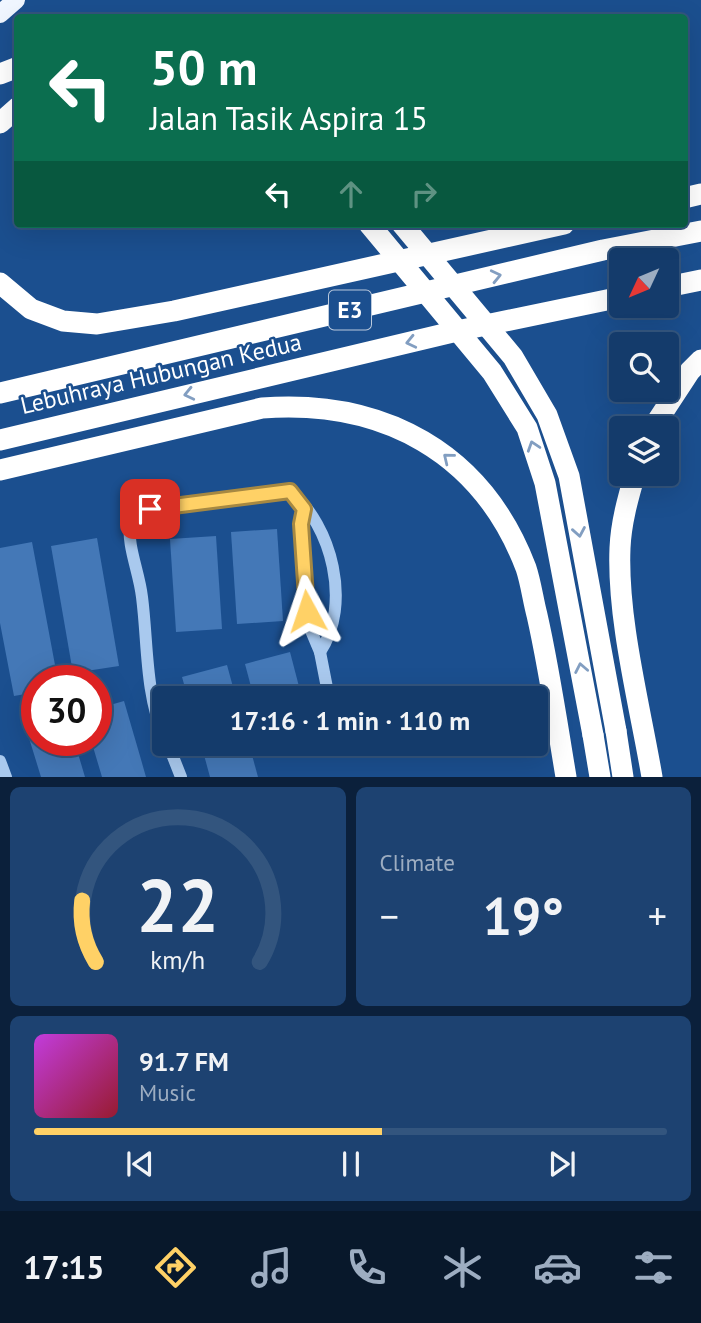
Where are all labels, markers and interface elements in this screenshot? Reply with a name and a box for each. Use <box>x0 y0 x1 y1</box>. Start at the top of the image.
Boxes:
text: 50 m <box>150 35 257 99</box>
icon: left <box>35 42 126 133</box>
text: Jalan Tasik Aspira 15 <box>150 97 428 139</box>
icon: left <box>259 175 297 213</box>
icon: ahead <box>332 175 370 213</box>
icon: right <box>405 175 443 213</box>
north arrow <box>609 248 679 318</box>
map controls <box>609 248 679 486</box>
one-way arrow <box>490 269 502 284</box>
road number: E3 <box>329 290 371 330</box>
street label: Lebuhraya Hubungan Kedua <box>17 326 305 421</box>
button: search <box>609 332 679 402</box>
one-way arrow <box>405 334 417 348</box>
one-way arrow <box>183 386 195 400</box>
button: layers <box>609 416 679 486</box>
one-way arrow <box>527 441 541 453</box>
one-way arrow <box>443 454 455 467</box>
pin <box>120 479 180 539</box>
icon: arrive <box>131 490 169 528</box>
one-way arrow <box>571 526 586 538</box>
position arrow <box>270 574 344 648</box>
one-way arrow <box>574 662 589 674</box>
speed limit sign: 30 <box>21 665 112 756</box>
text: 17:16 · 1 min · 110 m <box>230 704 470 737</box>
text: Climate <box>380 848 455 877</box>
text: 22 <box>136 859 219 953</box>
text: 19° <box>482 882 564 949</box>
text: − <box>380 891 399 940</box>
text: + <box>648 891 667 940</box>
text: km/h <box>150 944 205 976</box>
text: 91.7 FM <box>139 1045 229 1078</box>
text: Music <box>139 1078 196 1107</box>
icon: previous <box>121 1145 159 1183</box>
icon: pause <box>332 1145 370 1183</box>
icon: next <box>543 1145 581 1183</box>
icon: directions <box>151 1243 200 1292</box>
icon: music <box>247 1243 296 1292</box>
icon: phone <box>342 1243 391 1292</box>
icon: climate <box>438 1243 487 1292</box>
icon: car <box>533 1243 582 1292</box>
icon: filters <box>629 1243 678 1292</box>
text: 17:15 <box>23 1246 104 1288</box>

